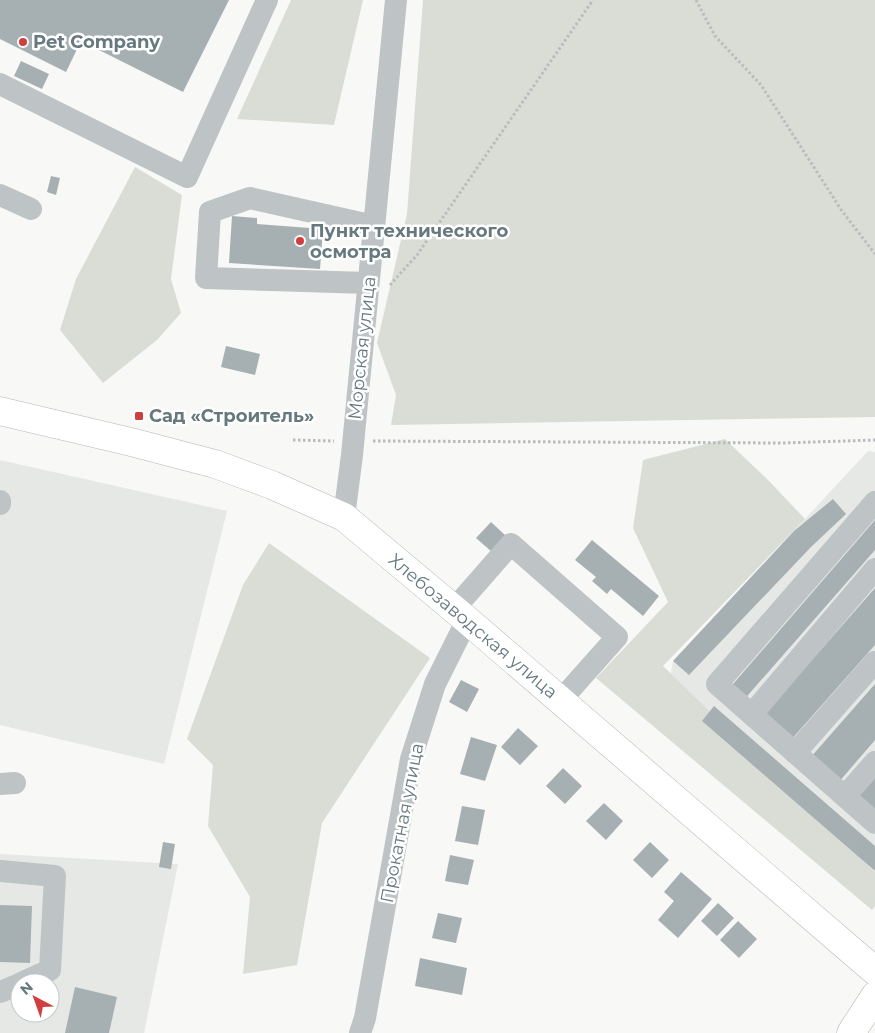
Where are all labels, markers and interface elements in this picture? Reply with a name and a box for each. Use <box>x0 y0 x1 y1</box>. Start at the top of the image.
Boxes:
place label: Pet Company <box>33 31 160 53</box>
marker: Pet Company <box>17 36 29 48</box>
place label: Пункт технического осмотра <box>310 220 508 263</box>
marker: Пункт технического осмотра <box>294 235 306 247</box>
street label: Морская улица <box>344 275 380 421</box>
place label: Сад «Строитель» <box>149 405 314 427</box>
marker: Сад «Строитель» <box>133 410 145 422</box>
street label: Хлебозаводская улица <box>384 549 562 703</box>
street label: Прокатная улица <box>376 741 428 905</box>
north arrow <box>10 973 60 1023</box>
text: N <box>16 978 37 999</box>

